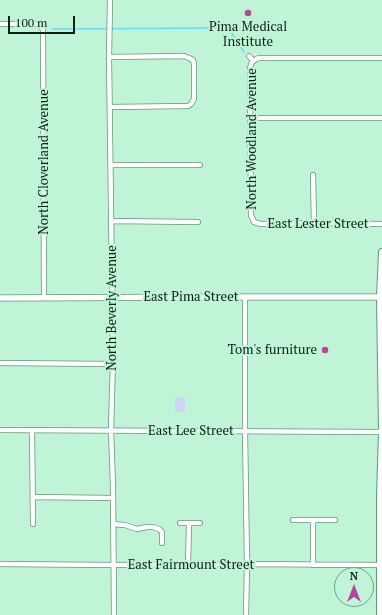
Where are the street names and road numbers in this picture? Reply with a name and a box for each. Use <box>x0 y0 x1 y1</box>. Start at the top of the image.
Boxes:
street label: North Woodland Avenue <box>244 68 260 210</box>
street label: North Cloverland Avenue <box>36 89 52 235</box>
street label: East Lester Street <box>267 216 369 232</box>
street label: North Beverly Avenue <box>104 245 120 371</box>
street label: East Pima Street <box>143 289 239 305</box>
street label: East Lee Street <box>148 423 234 439</box>
street label: East Fairmount Street <box>128 557 254 573</box>

